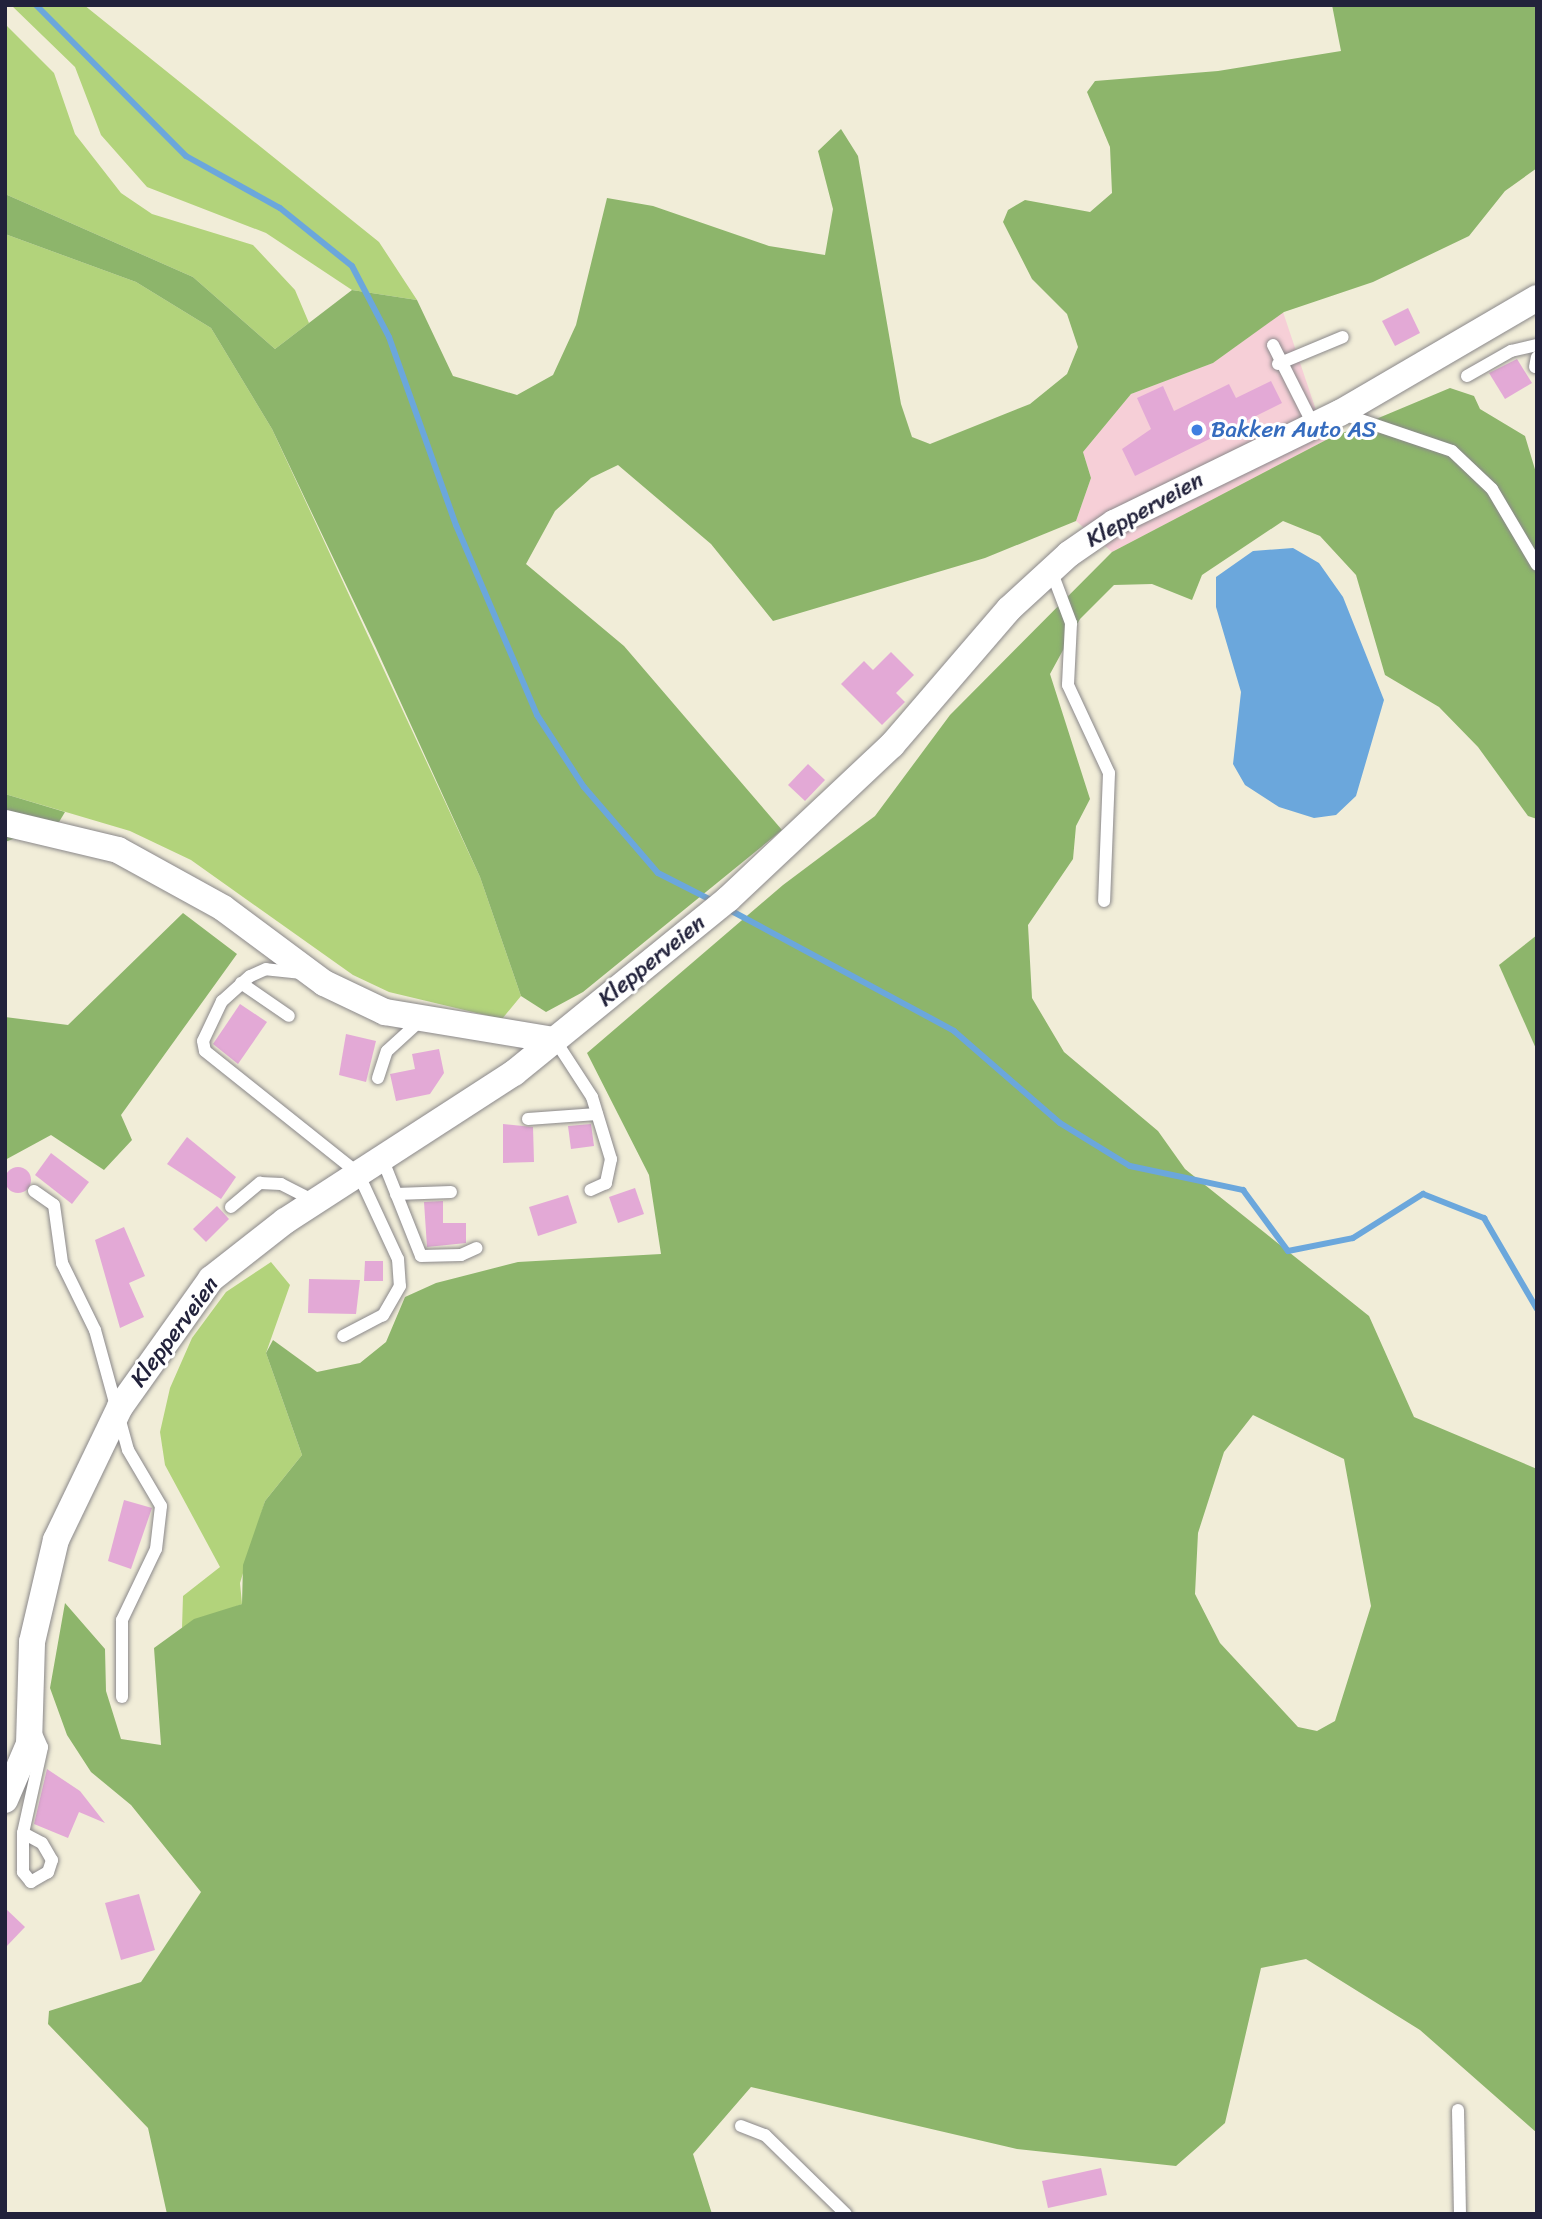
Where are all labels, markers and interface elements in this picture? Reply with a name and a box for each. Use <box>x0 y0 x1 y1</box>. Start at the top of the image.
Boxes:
place label: Bakken Auto AS <box>1211 416 1376 444</box>
marker: Bakken Auto AS <box>1189 422 1205 438</box>
street label: Klepperveien <box>1081 466 1209 554</box>
street label: Klepperveien <box>593 909 711 1013</box>
street label: Klepperveien <box>125 1272 225 1392</box>

